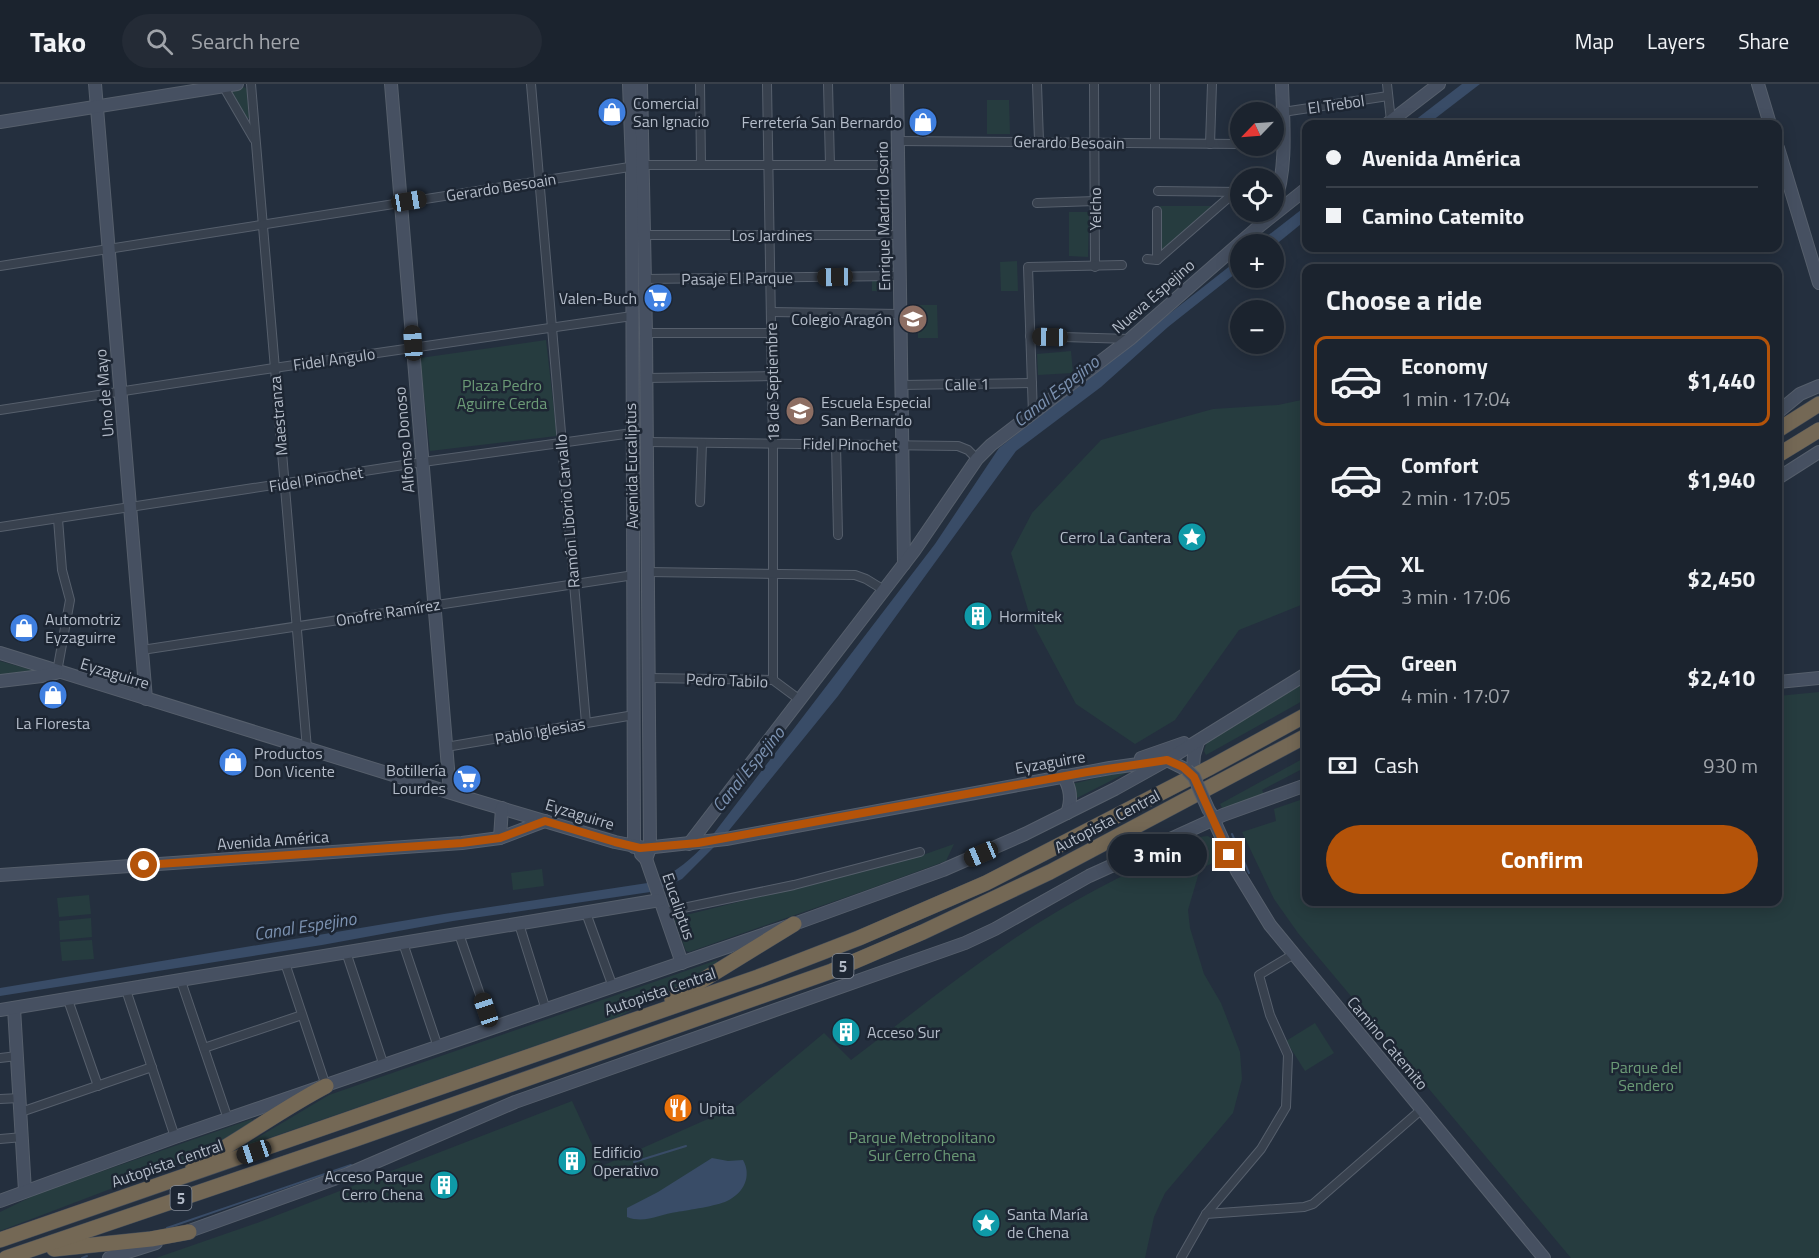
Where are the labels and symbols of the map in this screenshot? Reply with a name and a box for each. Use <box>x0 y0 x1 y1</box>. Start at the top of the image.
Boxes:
street label: El Trebol <box>1306 88 1366 120</box>
place label: Comercial San Ignacio <box>633 91 709 133</box>
shop icon: Comercial San Ignacio <box>596 96 628 128</box>
north arrow <box>1230 102 1284 156</box>
shop icon: Ferretería San Bernardo <box>907 106 939 138</box>
place label: Ferretería San Bernardo <box>741 110 902 134</box>
street label: Gerardo Besoain <box>1013 129 1125 155</box>
street label: Enrique Madrid Osorio <box>870 141 896 291</box>
street label: Gerardo Besoain <box>444 166 558 208</box>
street label: Yelcho <box>1083 187 1107 231</box>
car <box>390 189 428 213</box>
street label: Los Jardines <box>731 223 813 247</box>
street label: Nueva Espejino <box>1106 253 1200 339</box>
street label: Pasaje El Parque <box>681 265 793 291</box>
car <box>817 268 853 286</box>
supermarket icon: Valen-Buch <box>642 282 674 314</box>
place label: Valen-Buch <box>559 286 637 310</box>
school or university icon: Colegio Aragón <box>897 303 929 335</box>
place label: Colegio Aragón <box>791 307 892 331</box>
street label: 18 de Septiembre <box>759 322 785 442</box>
car <box>403 324 423 362</box>
car <box>1032 328 1068 346</box>
street label: Fidel Angulo <box>291 341 377 377</box>
street label: Uno de Mayo <box>88 348 120 438</box>
water label: Canal Espejino <box>1007 348 1106 433</box>
street label: Calle 1 <box>944 372 990 396</box>
park label: Plaza Pedro Aguirre Cerda <box>457 373 547 415</box>
street label: Maestranza <box>263 375 293 457</box>
street label: Alfonso Donoso <box>387 386 421 494</box>
place label: Escuela Especial San Bernardo <box>821 390 931 432</box>
school or university icon: Escuela Especial San Bernardo <box>784 395 816 427</box>
street label: Avenida Eucaliptus <box>618 403 644 529</box>
street label: Fidel Pinochet <box>802 431 898 457</box>
street label: Ramón Liborio Carvallo <box>548 433 586 589</box>
street label: Fidel Pinochet <box>267 460 365 498</box>
place icon: Cerro La Cantera <box>1176 521 1208 553</box>
place label: Cerro La Cantera <box>1060 525 1171 549</box>
street label: Onofre Ramírez <box>334 592 442 632</box>
building icon: Hormitek <box>962 600 994 632</box>
place label: Hormitek <box>999 604 1062 628</box>
place label: Automotriz Eyzaguirre <box>45 607 121 649</box>
shop icon: Automotriz Eyzaguirre <box>8 612 40 644</box>
street label: Eyzaguirre <box>78 651 152 695</box>
street label: Pedro Tabilo <box>685 667 769 693</box>
shop icon: La Floresta <box>37 679 69 711</box>
place label: La Floresta <box>16 711 90 735</box>
street label: Pablo Iglesias <box>493 711 587 751</box>
water label: Canal Espejino <box>705 720 792 818</box>
place label: Productos Don Vicente <box>254 741 335 783</box>
street label: Eyzaguirre <box>1013 744 1087 780</box>
shop icon: Productos Don Vicente <box>217 746 249 778</box>
place label: Botillería Lourdes <box>386 758 446 800</box>
supermarket icon: Botillería Lourdes <box>451 763 483 795</box>
street label: Autopista Central <box>1050 783 1164 859</box>
street label: Eyzaguirre <box>543 792 617 836</box>
street label: Avenida América <box>216 824 330 856</box>
callout: 3 min <box>1109 834 1208 876</box>
car <box>961 839 1001 869</box>
route end <box>1215 841 1242 868</box>
route start <box>130 851 157 878</box>
street label: Eucaliptus <box>656 869 702 943</box>
water label: Canal Espejino <box>252 904 359 947</box>
road number: 5 <box>832 954 854 978</box>
street label: Autopista Central <box>601 961 719 1021</box>
car <box>472 990 500 1030</box>
street label: Camino Catemito <box>1342 991 1434 1095</box>
building icon: Acceso Sur <box>830 1016 862 1048</box>
place label: Acceso Sur <box>867 1020 941 1044</box>
park label: Parque del Sendero <box>1610 1055 1682 1097</box>
restaurant icon: Upita <box>662 1092 694 1124</box>
place label: Upita <box>699 1096 735 1120</box>
park label: Parque Metropolitano Sur Cerro Chena <box>849 1125 995 1167</box>
street label: Autopista Central <box>108 1133 226 1193</box>
car <box>234 1138 274 1166</box>
place label: Edificio Operativo <box>593 1140 659 1182</box>
building icon: Edificio Operativo <box>556 1145 588 1177</box>
place label: Acceso Parque Cerro Chena <box>325 1164 423 1206</box>
building icon: Acceso Parque Cerro Chena <box>428 1169 460 1201</box>
road number: 5 <box>170 1186 192 1210</box>
place label: Santa María de Chena <box>1007 1202 1088 1244</box>
place icon: Santa María de Chena <box>970 1207 1002 1239</box>

